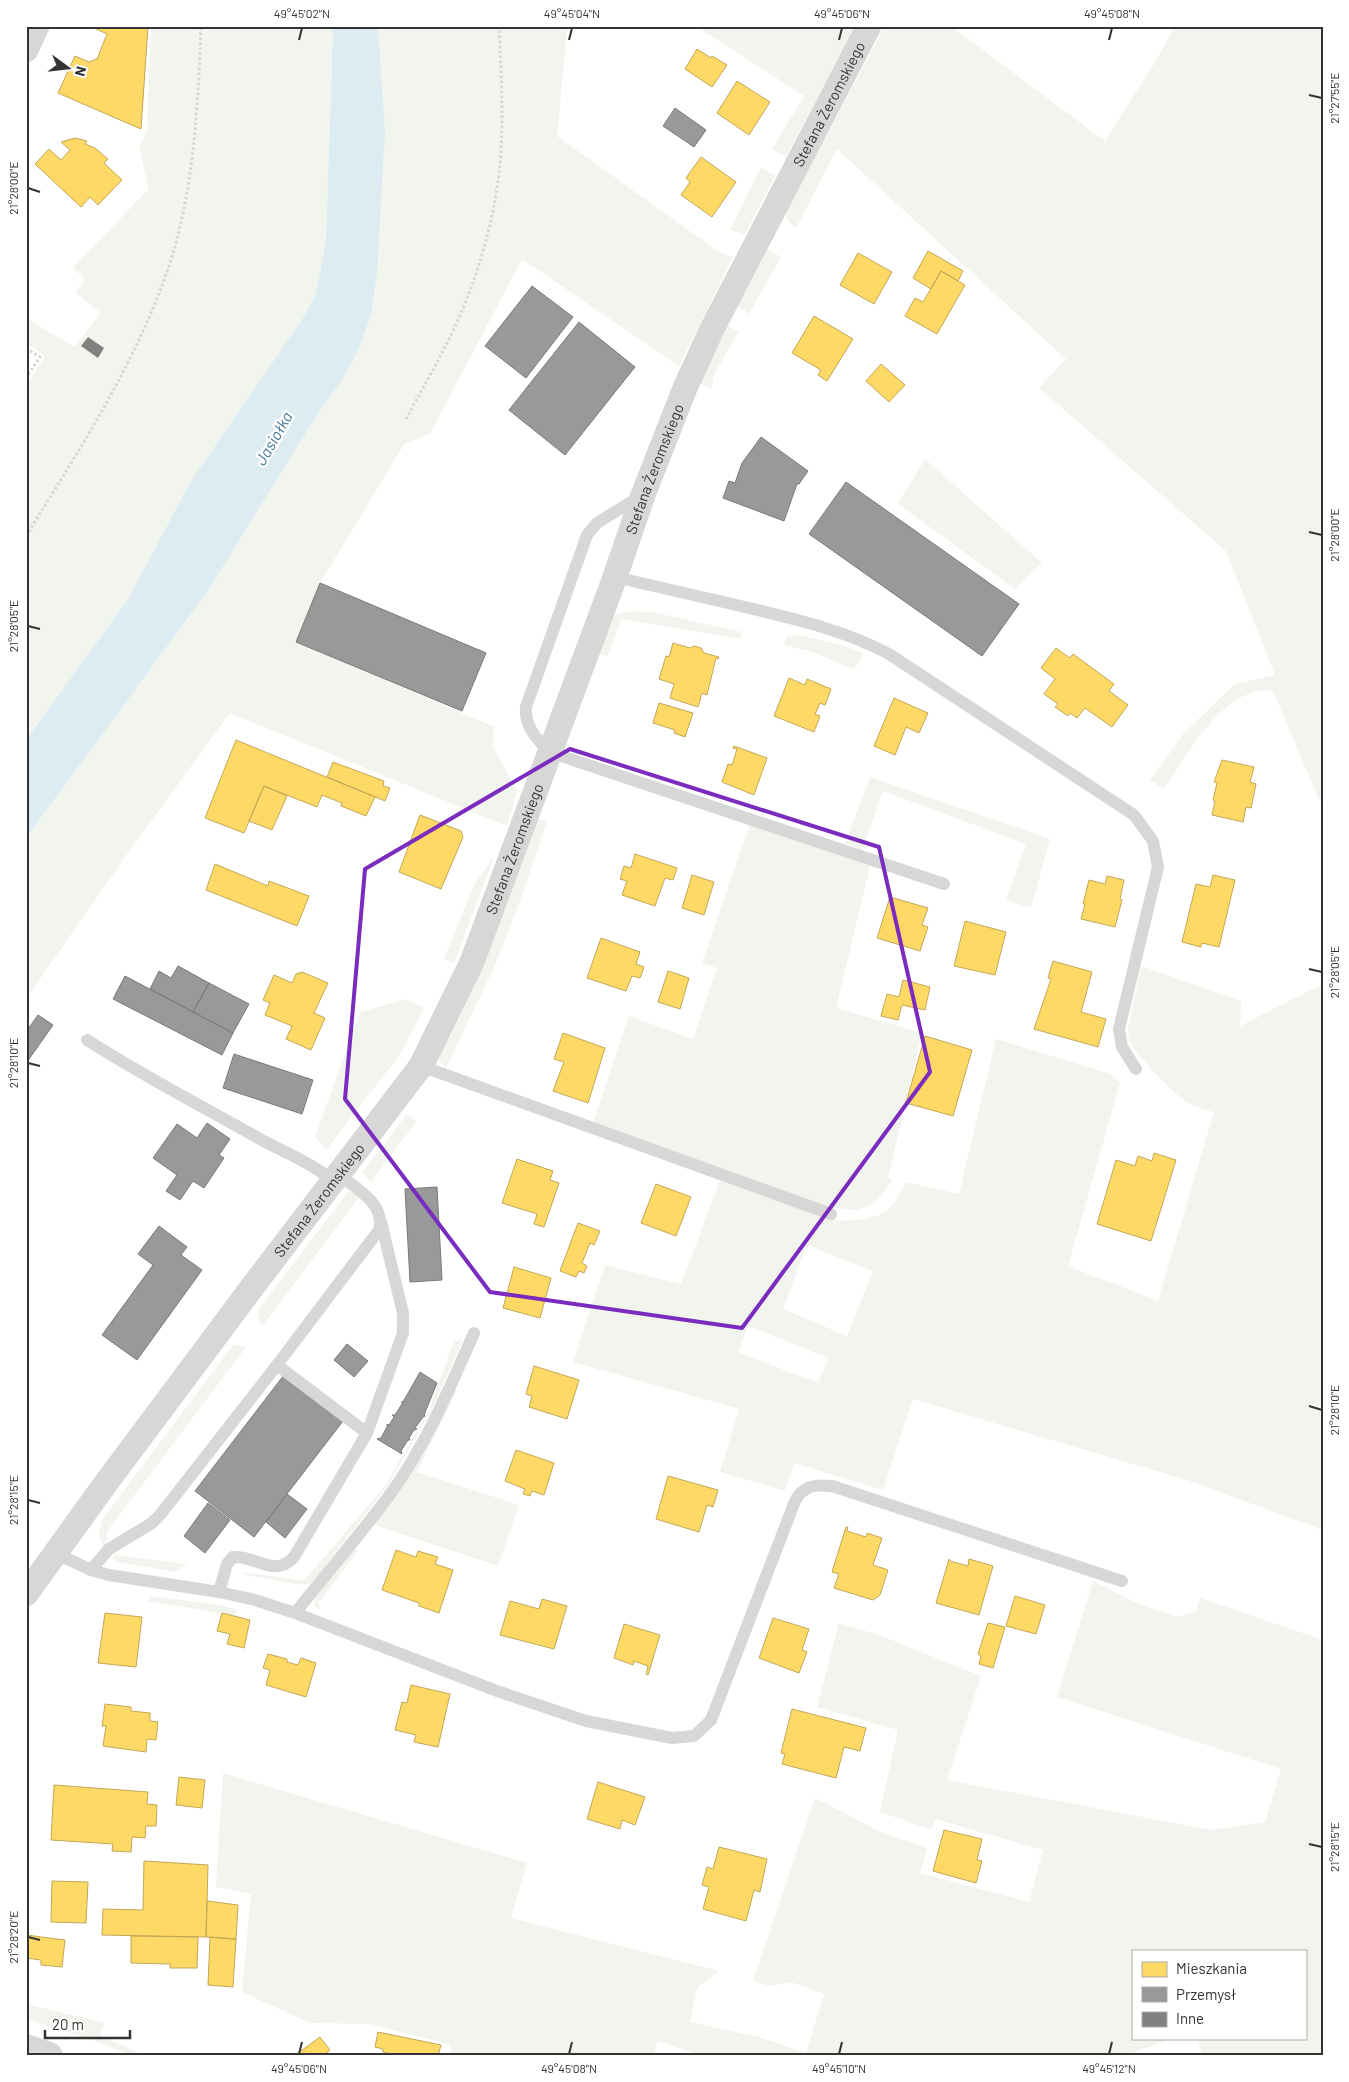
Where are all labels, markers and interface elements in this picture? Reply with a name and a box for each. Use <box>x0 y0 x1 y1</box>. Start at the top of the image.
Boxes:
text: 49°45'02"N <box>274 6 330 20</box>
text: 49°45'04"N <box>544 6 600 20</box>
text: 49°45'06"N <box>814 6 870 20</box>
text: 49°45'08"N <box>1084 6 1140 20</box>
street label: Stefana Żeromskiego <box>789 38 868 169</box>
north arrow <box>42 42 92 92</box>
text: N <box>72 65 90 78</box>
text: 21°27'55"E <box>1327 72 1341 124</box>
text: 21°28'00"E <box>6 161 20 215</box>
street label: Stefana Żeromskiego <box>621 401 687 537</box>
water label: Jasiołka <box>250 408 296 468</box>
text: 21°28'00"E <box>1327 508 1341 562</box>
text: 21°28'05"E <box>6 600 20 652</box>
street label: Stefana Żeromskiego <box>481 781 547 917</box>
text: 21°28'05"E <box>1327 946 1341 998</box>
text: 21°28'10"E <box>6 1038 20 1088</box>
street label: Stefana Żeromskiego <box>270 1139 368 1260</box>
text: 21°28'10"E <box>1327 1385 1341 1435</box>
text: 21°28'15"E <box>6 1475 20 1525</box>
text: 21°28'15"E <box>1327 1822 1341 1872</box>
text: 21°28'20"E <box>6 1911 20 1963</box>
legend <box>1132 1950 1306 2040</box>
text: Mieszkania <box>1176 1959 1247 1977</box>
text: Przemysł <box>1176 1985 1236 2003</box>
scale bar <box>45 2007 130 2039</box>
text: Inne <box>1176 2009 1204 2027</box>
text: 20 m <box>52 2015 84 2033</box>
text: 49°45'06"N <box>271 2061 327 2075</box>
text: 49°45'08"N <box>541 2061 597 2075</box>
text: 49°45'10"N <box>812 2061 866 2075</box>
text: 49°45'12"N <box>1082 2061 1136 2075</box>

